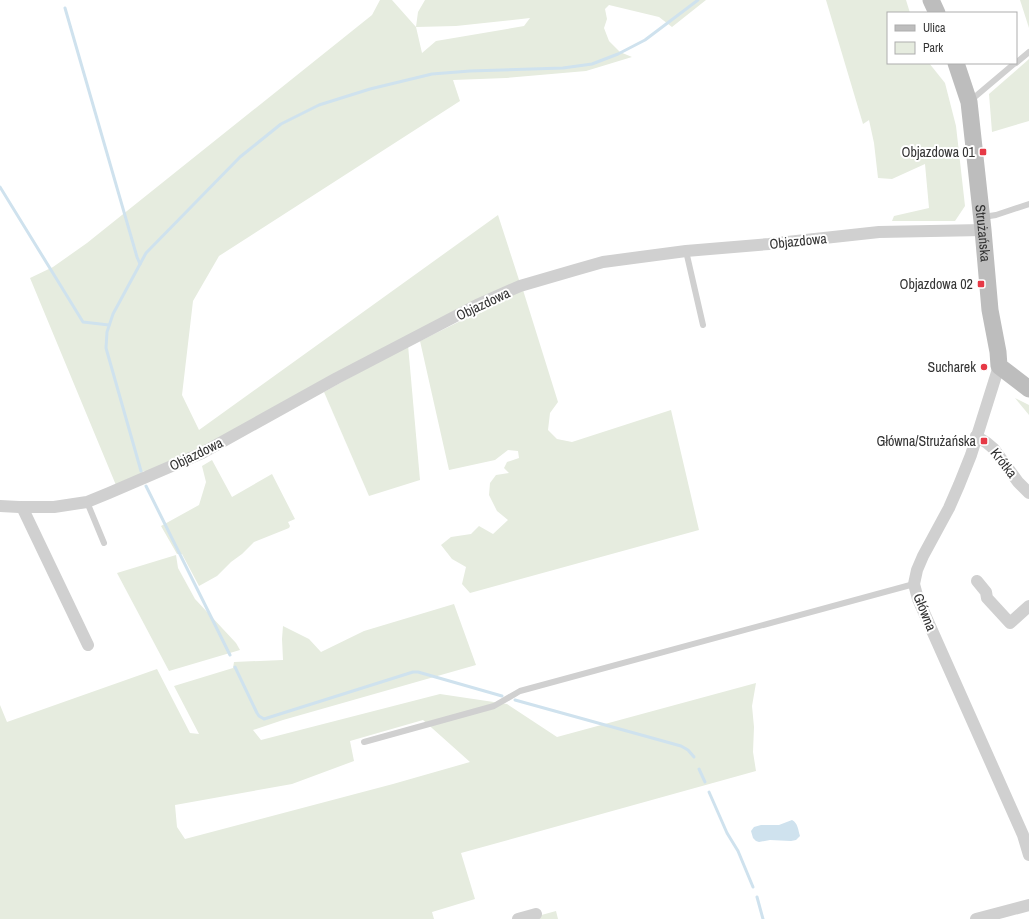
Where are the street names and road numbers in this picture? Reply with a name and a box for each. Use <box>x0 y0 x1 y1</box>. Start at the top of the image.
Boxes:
street label: Strużańska <box>971 204 995 263</box>
street label: Objazdowa <box>768 229 828 253</box>
street label: Objazdowa <box>453 283 513 324</box>
street label: Objazdowa <box>166 433 226 475</box>
street label: Krótka <box>987 444 1022 482</box>
street label: Główna <box>909 591 941 634</box>

